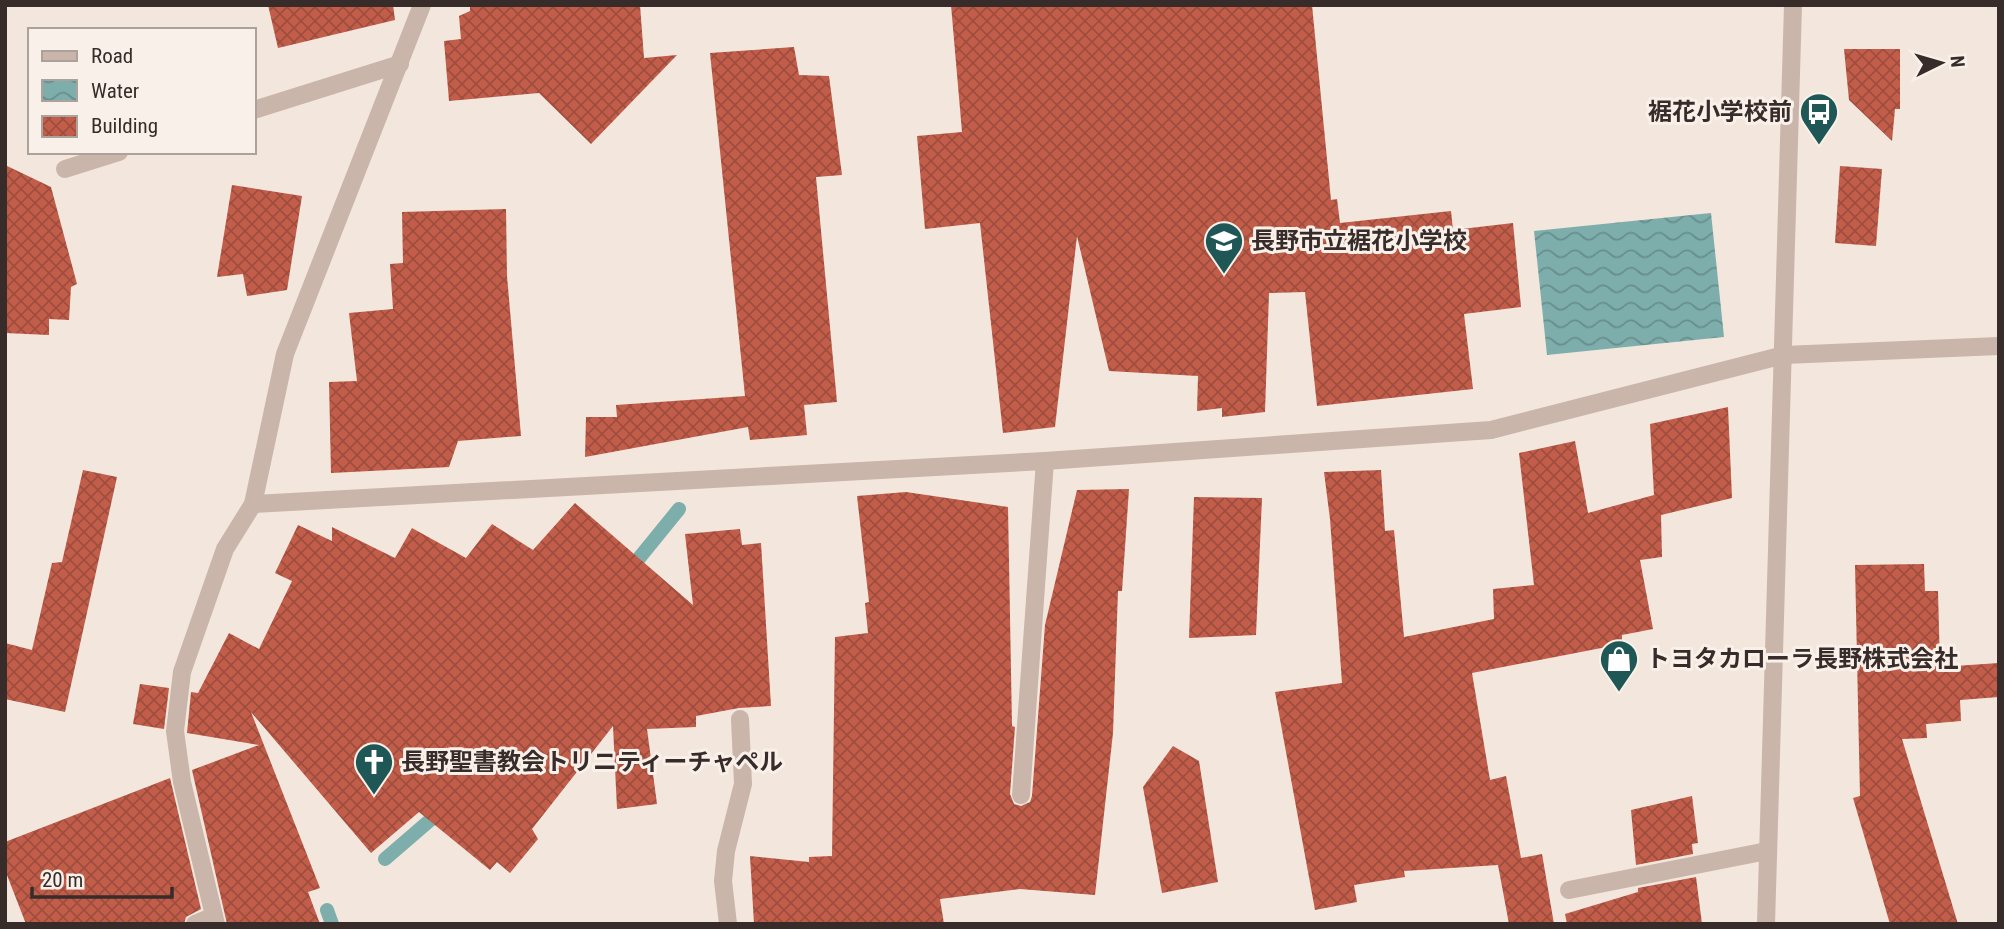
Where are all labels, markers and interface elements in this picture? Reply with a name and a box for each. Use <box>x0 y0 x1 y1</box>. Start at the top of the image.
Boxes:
legend <box>28 28 256 154</box>
north arrow <box>1906 28 1976 98</box>
text: Road <box>91 44 133 68</box>
text: N <box>1945 55 1969 68</box>
text: Water <box>91 79 139 103</box>
bus stop icon: 裾花小学校前 <box>1798 91 1840 146</box>
place label: 裾花小学校前 <box>1648 98 1792 126</box>
text: Building <box>91 114 158 138</box>
school or university icon: 長野市立裾花小学校 <box>1203 220 1245 275</box>
place label: 長野市立裾花小学校 <box>1251 227 1467 255</box>
shop icon: トヨタカローラ長野株式会社 <box>1598 638 1640 693</box>
place label: トヨタカローラ長野株式会社 <box>1646 645 1958 673</box>
church icon: 長野聖書教会トリニティーチャペル <box>353 741 395 796</box>
place label: 長野聖書教会トリニティーチャペル <box>401 748 783 776</box>
scale bar <box>32 856 172 900</box>
text: 20 m <box>42 868 83 892</box>

